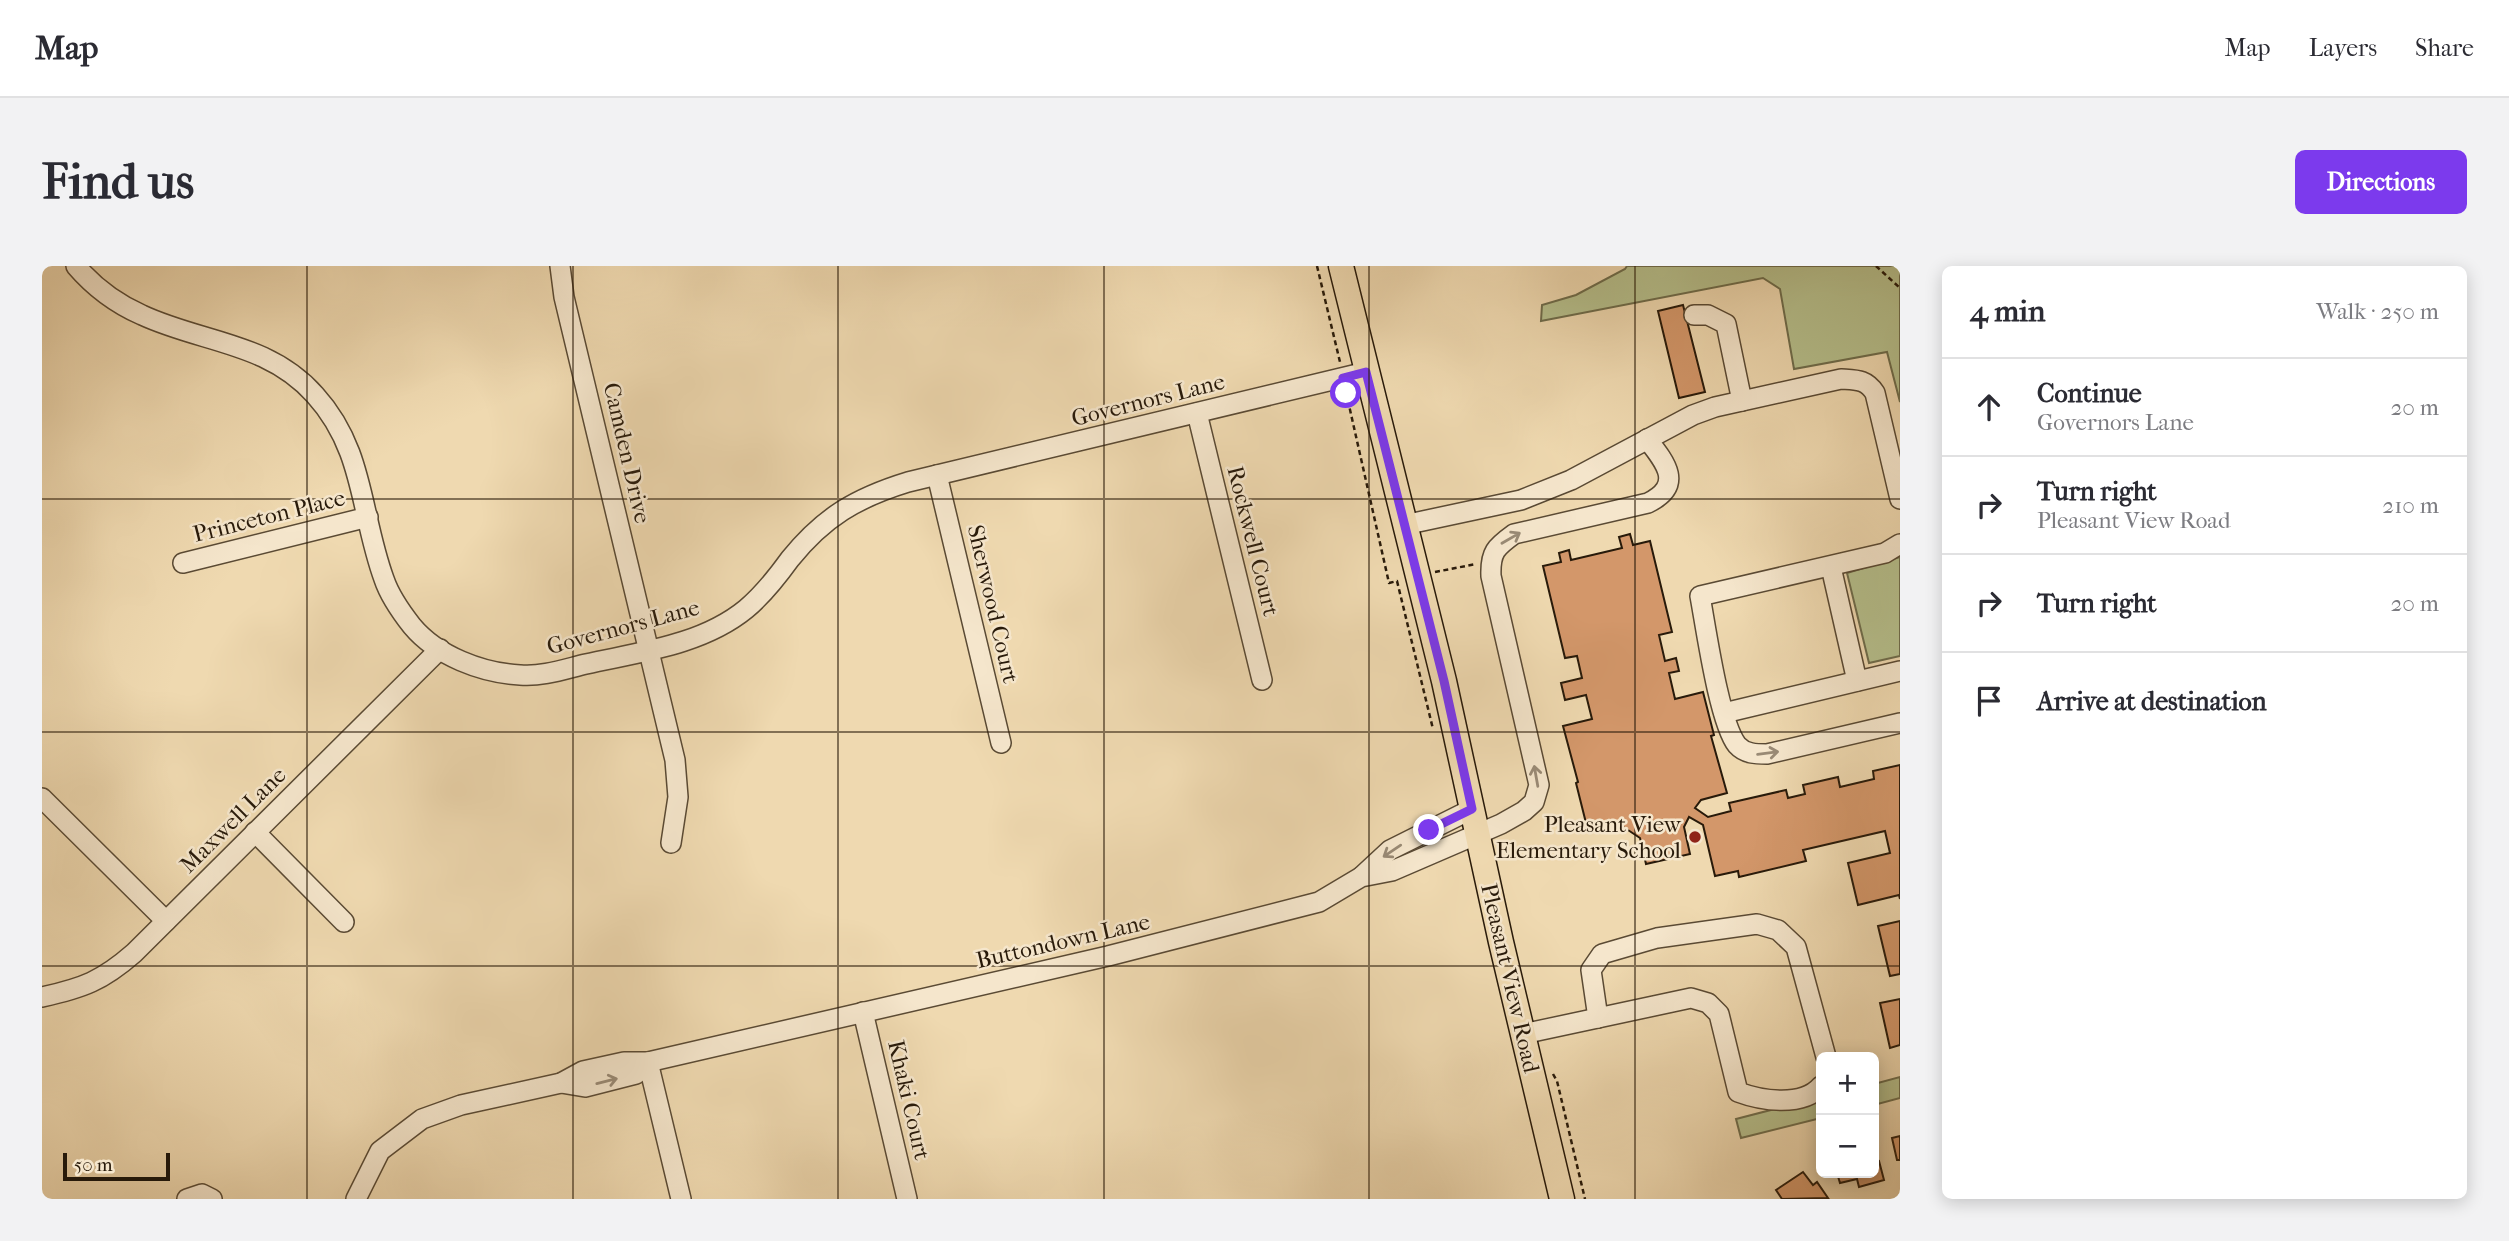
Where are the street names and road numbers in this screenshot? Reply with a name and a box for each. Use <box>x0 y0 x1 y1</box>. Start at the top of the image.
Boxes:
street label: Governors Lane <box>1069 368 1227 432</box>
street label: Camden Drive <box>598 380 656 526</box>
street label: Rockwell Court <box>1221 463 1285 619</box>
street label: Princeton Place <box>190 484 348 548</box>
street label: Sherwood Court <box>962 522 1024 686</box>
street label: Governors Lane <box>544 594 702 660</box>
street label: Maxwell Lane <box>174 761 292 879</box>
street label: Pleasant View Road <box>1475 881 1545 1076</box>
street label: Buttondown Lane <box>974 908 1152 974</box>
street label: Khaki Court <box>882 1038 936 1162</box>

